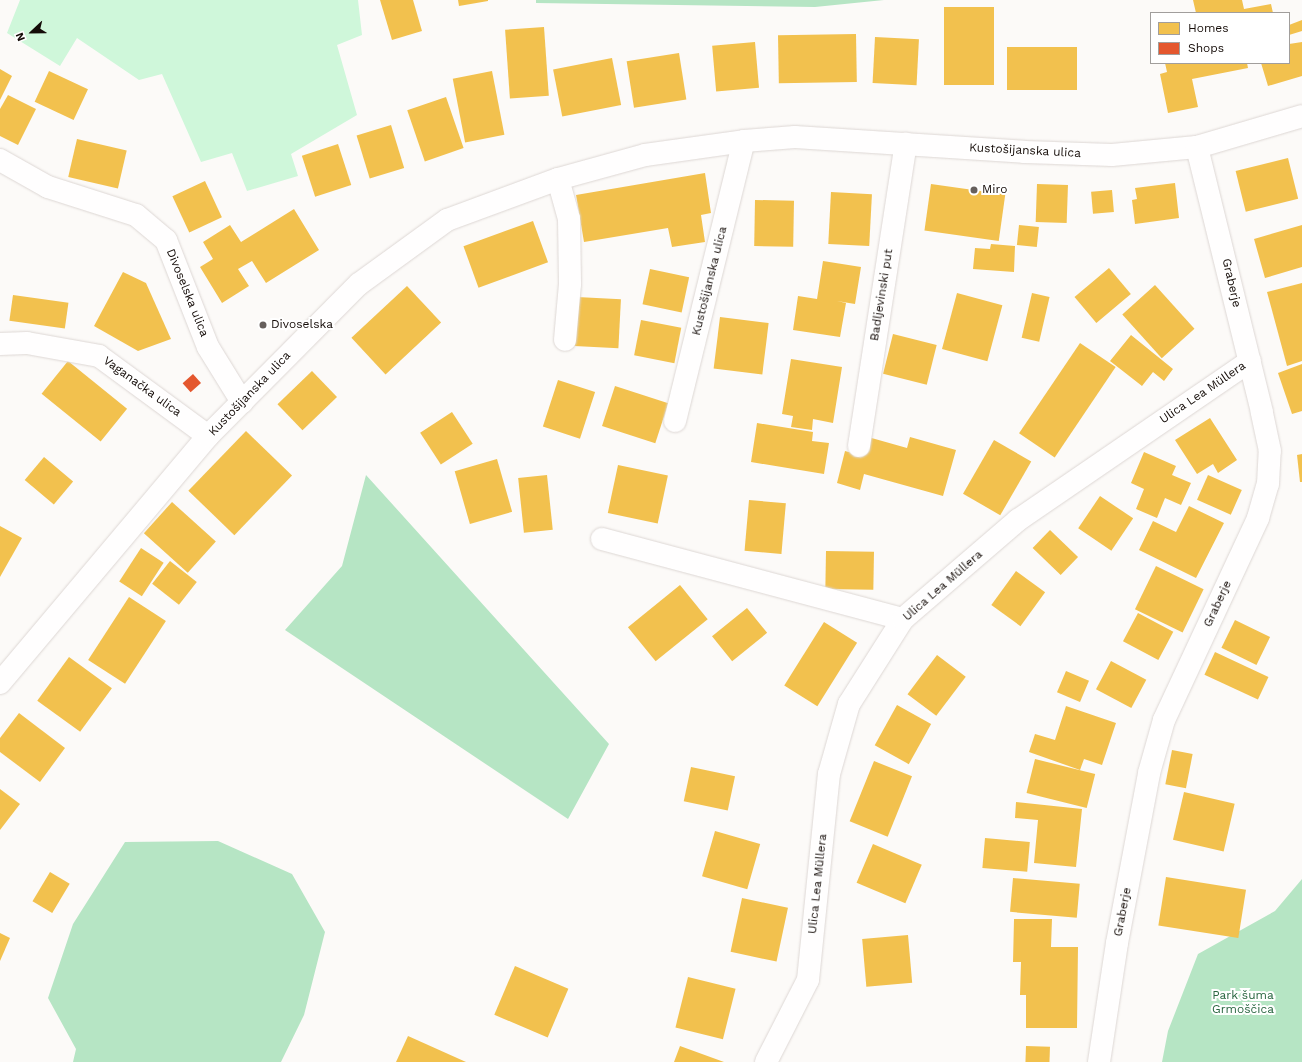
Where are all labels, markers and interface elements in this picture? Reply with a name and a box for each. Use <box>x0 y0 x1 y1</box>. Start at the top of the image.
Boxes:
north arrow <box>12 12 52 52</box>
legend <box>1150 12 1290 64</box>
text: Homes <box>1188 21 1229 35</box>
text: N <box>13 30 28 43</box>
text: Shops <box>1188 41 1224 55</box>
street label: Kustošijanska ulica <box>969 141 1081 161</box>
place label: Miro <box>982 183 1007 197</box>
marker: Miro <box>969 185 979 195</box>
street label: Kustošijanska ulica <box>689 225 731 337</box>
street label: Divoselska ulica <box>163 247 211 339</box>
street label: Badljevinski put <box>868 248 896 342</box>
street label: Graberje <box>1218 257 1244 309</box>
place label: Divoselska <box>271 318 333 332</box>
marker: Divoselska <box>258 320 268 330</box>
street label: Kustošijanska ulica <box>206 349 294 439</box>
street label: Vaganačka ulica <box>100 354 184 420</box>
street label: Ulica Lea Müllera <box>1157 359 1249 427</box>
street label: Ulica Lea Müllera <box>900 547 986 625</box>
street label: Graberje <box>1201 578 1235 630</box>
street label: Ulica Lea Müllera <box>806 833 830 935</box>
street label: Graberje <box>1111 886 1135 938</box>
park label: Park šuma Grmoščica <box>1212 989 1274 1017</box>

